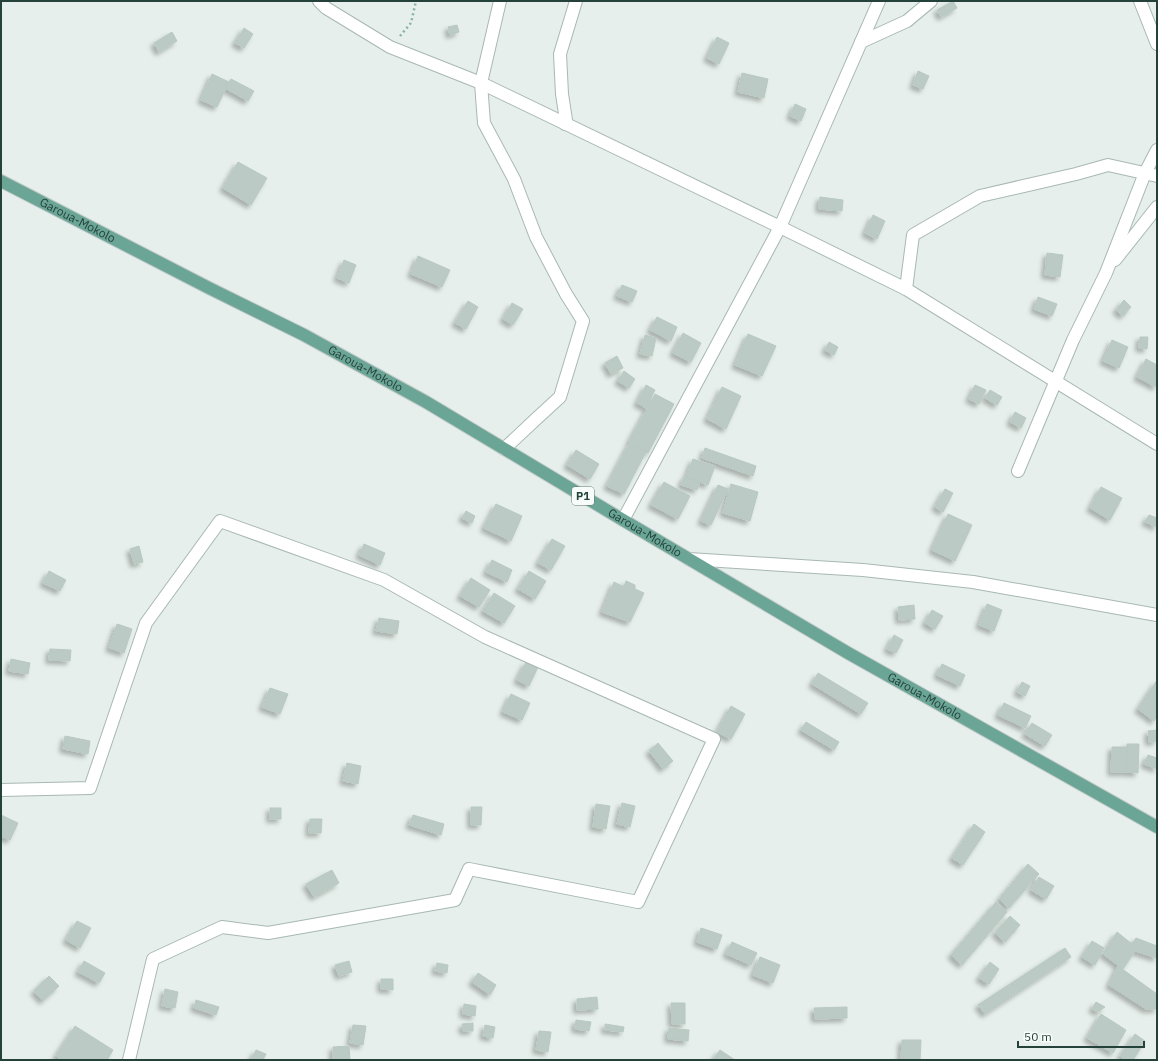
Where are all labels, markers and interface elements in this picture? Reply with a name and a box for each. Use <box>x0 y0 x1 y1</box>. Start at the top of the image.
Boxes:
street label: Garoua-Mokolo <box>37 194 118 246</box>
street label: Garoua-Mokolo <box>326 342 406 395</box>
road number: P1 <box>572 487 594 505</box>
street label: Garoua-Mokolo <box>605 505 685 560</box>
street label: Garoua-Mokolo <box>885 669 965 723</box>
scale bar <box>1018 1023 1144 1049</box>
text: 50 m <box>1024 1029 1052 1044</box>

